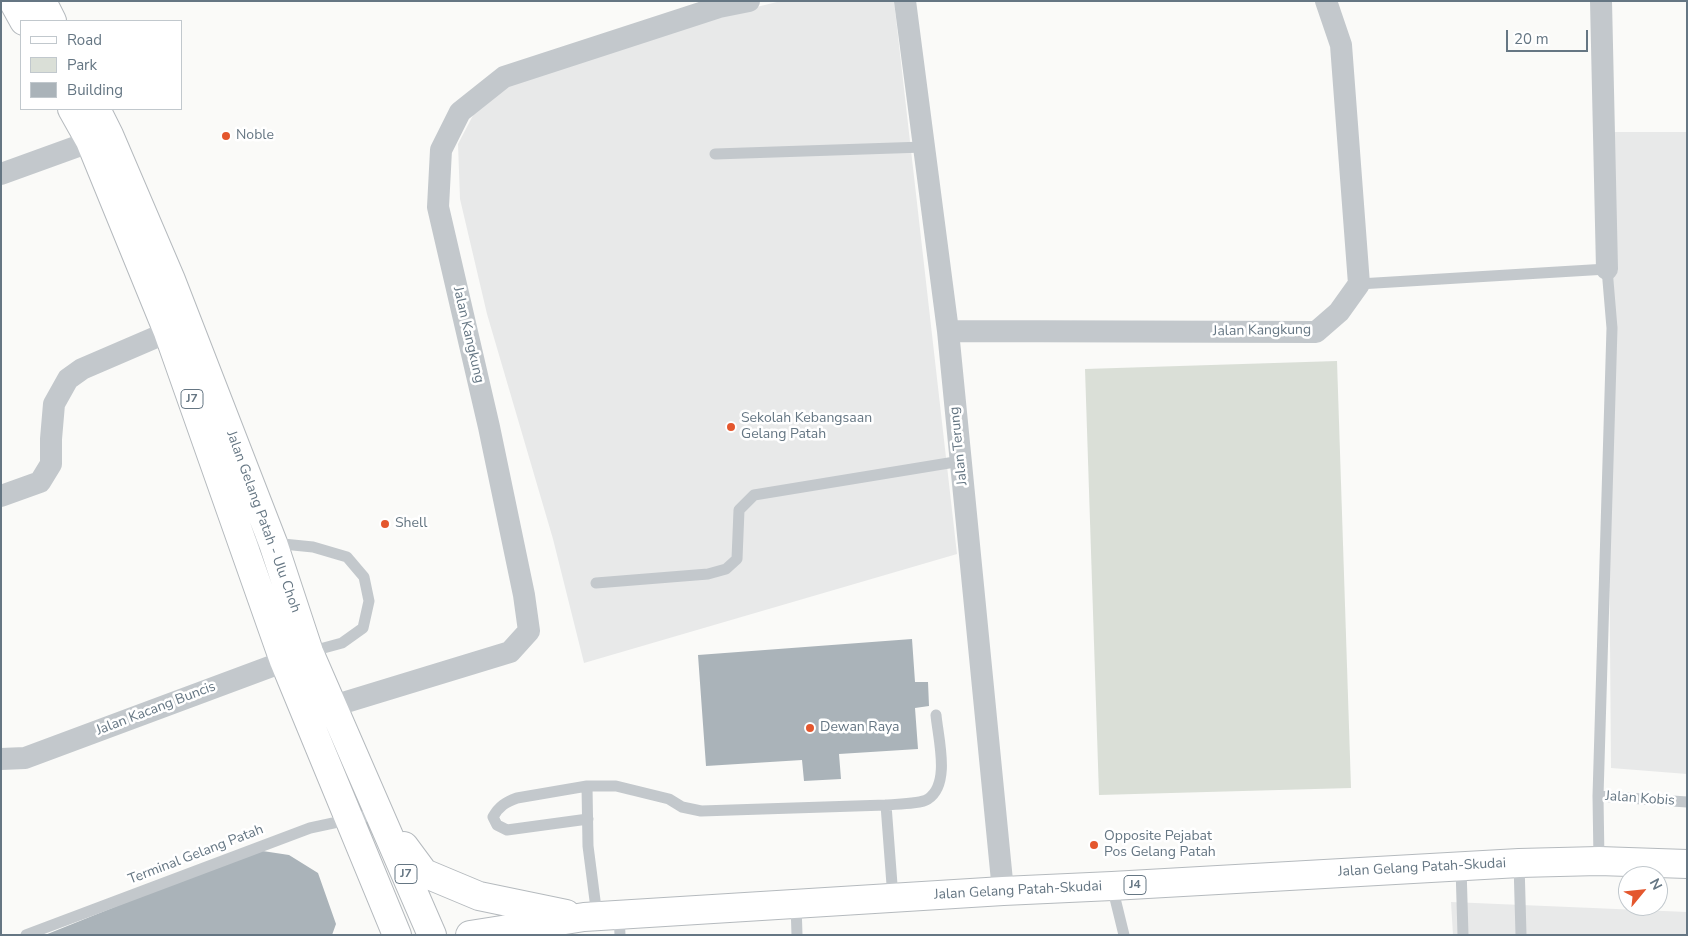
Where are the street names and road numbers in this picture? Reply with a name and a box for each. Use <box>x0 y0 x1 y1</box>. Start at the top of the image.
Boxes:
street label: Jalan Kangkung <box>449 285 487 385</box>
street label: Jalan Kangkung <box>1213 322 1311 340</box>
road number: J7 <box>181 389 203 408</box>
street label: Jalan Terung <box>947 406 971 486</box>
street label: Jalan Gelang Patah - Ulu Choh <box>222 429 304 615</box>
street label: Jalan Kacang Buncis <box>94 678 218 740</box>
street label: Jalan Kobis <box>1605 788 1675 810</box>
street label: Terminal Gelang Patah <box>126 821 266 889</box>
street label: Jalan Gelang Patah-Skudai <box>1338 855 1506 881</box>
road number: J7 <box>395 864 417 884</box>
road number: J4 <box>1124 876 1146 894</box>
street label: Jalan Gelang Patah-Skudai <box>934 878 1102 904</box>

